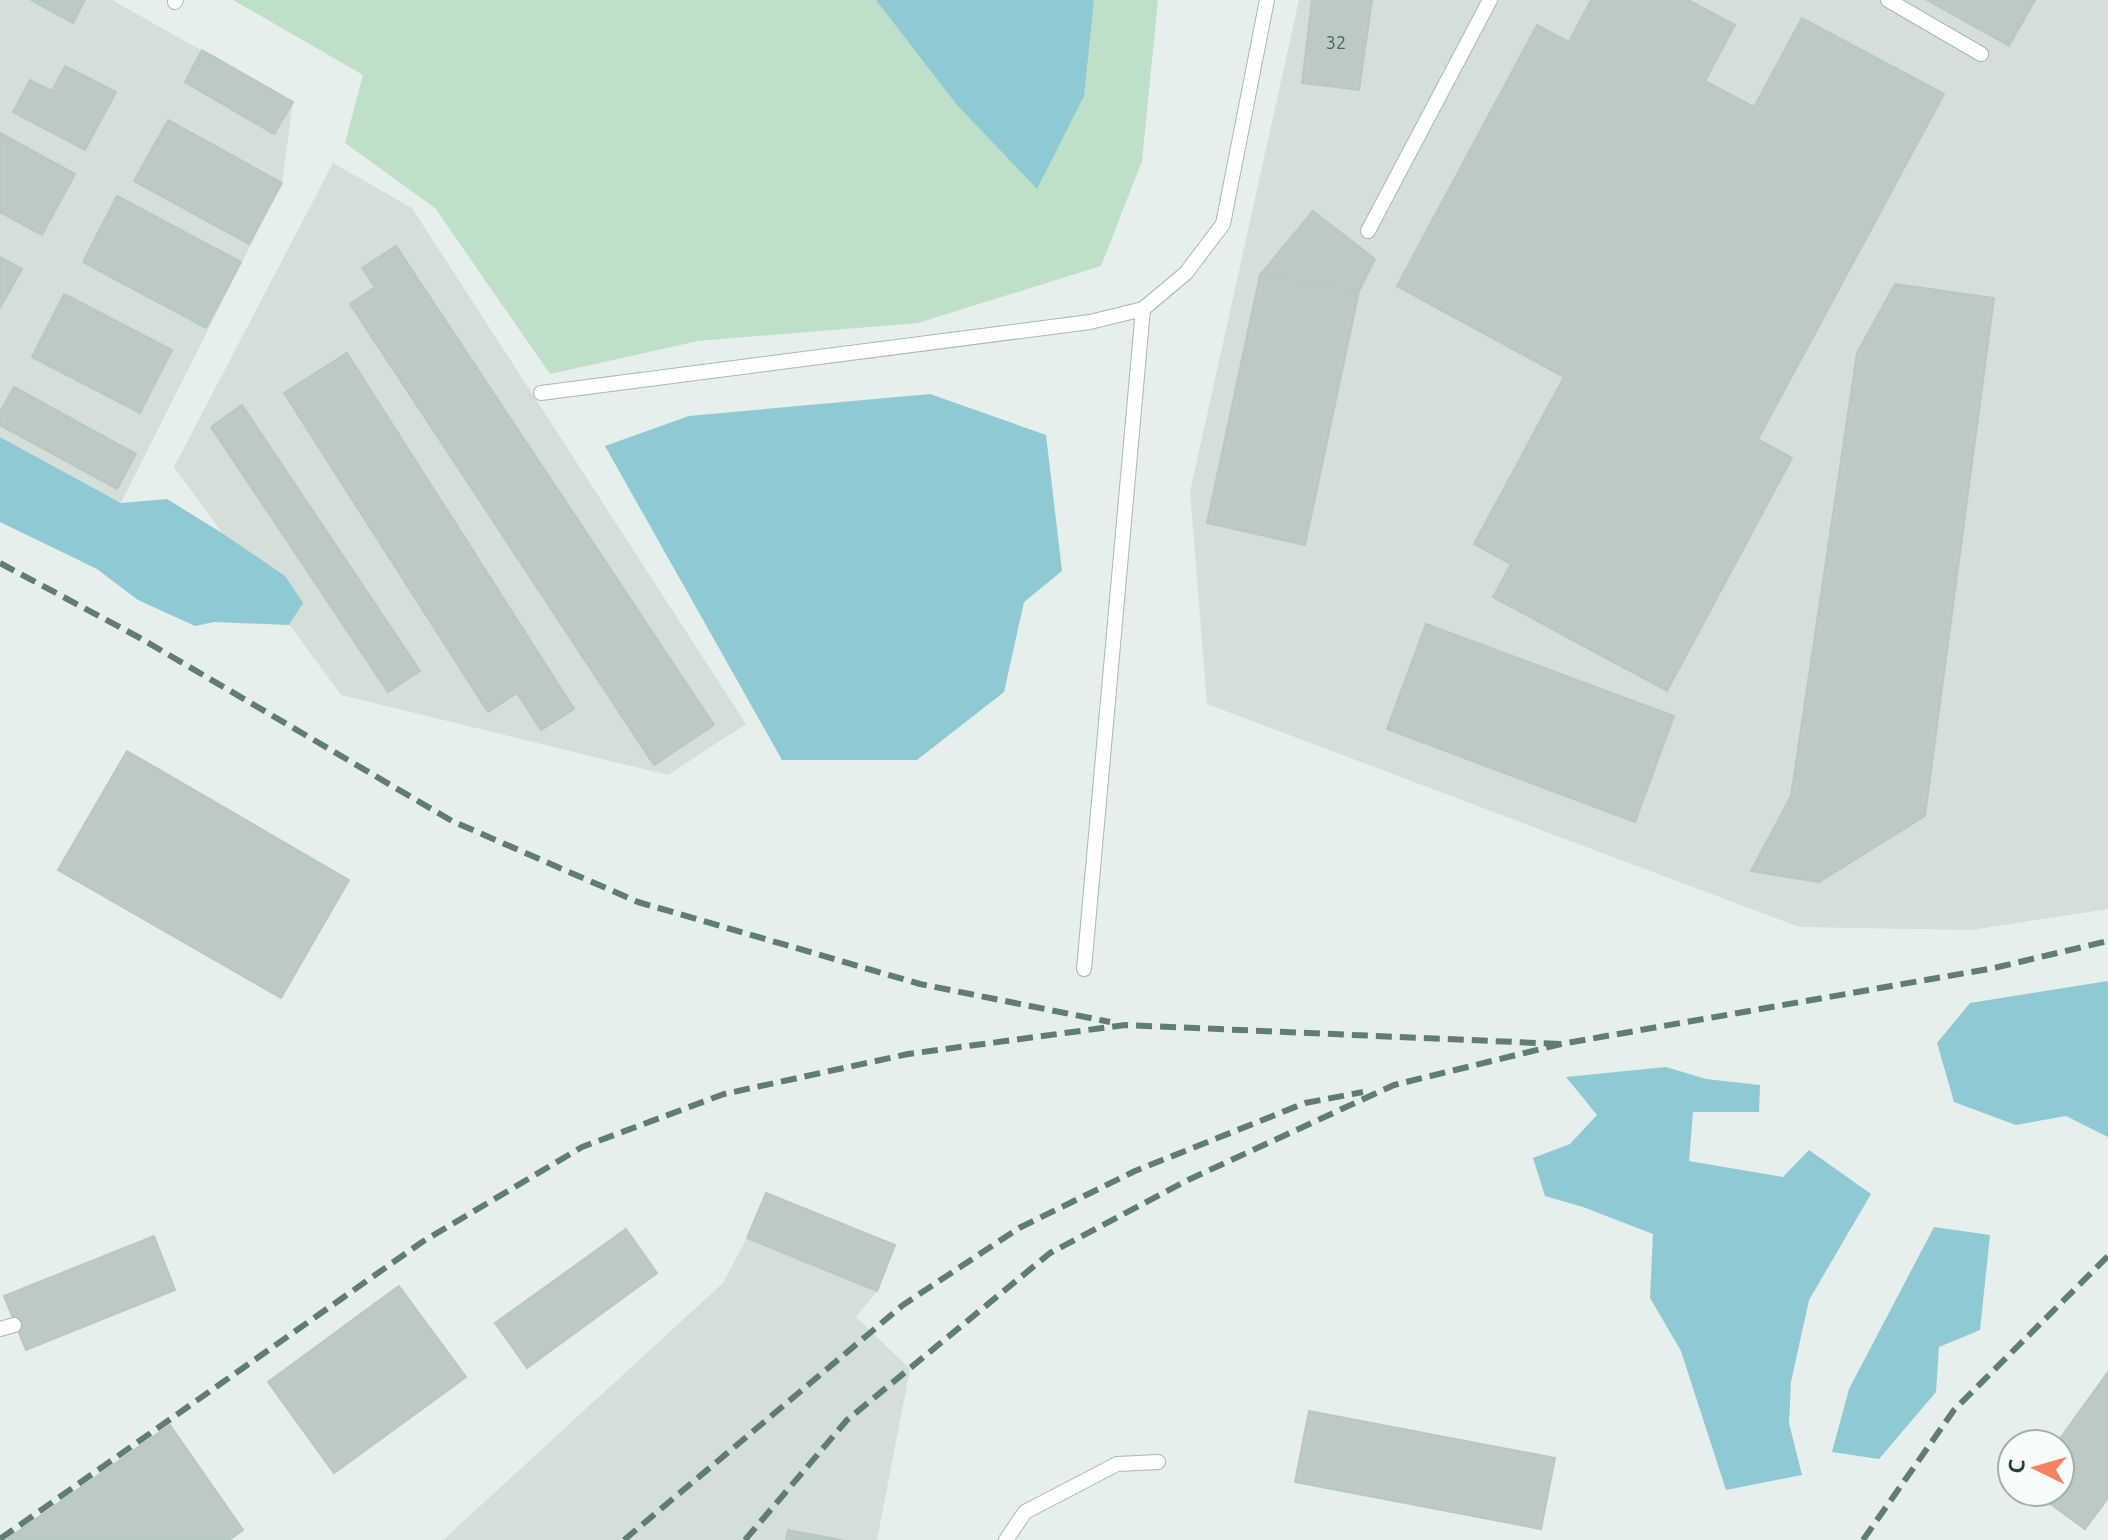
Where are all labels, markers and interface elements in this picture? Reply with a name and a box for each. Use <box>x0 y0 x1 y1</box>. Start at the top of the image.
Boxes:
house number: 32 <box>1326 32 1346 52</box>
north arrow <box>1996 1428 2076 1508</box>
text: С <box>2003 1458 2029 1474</box>

